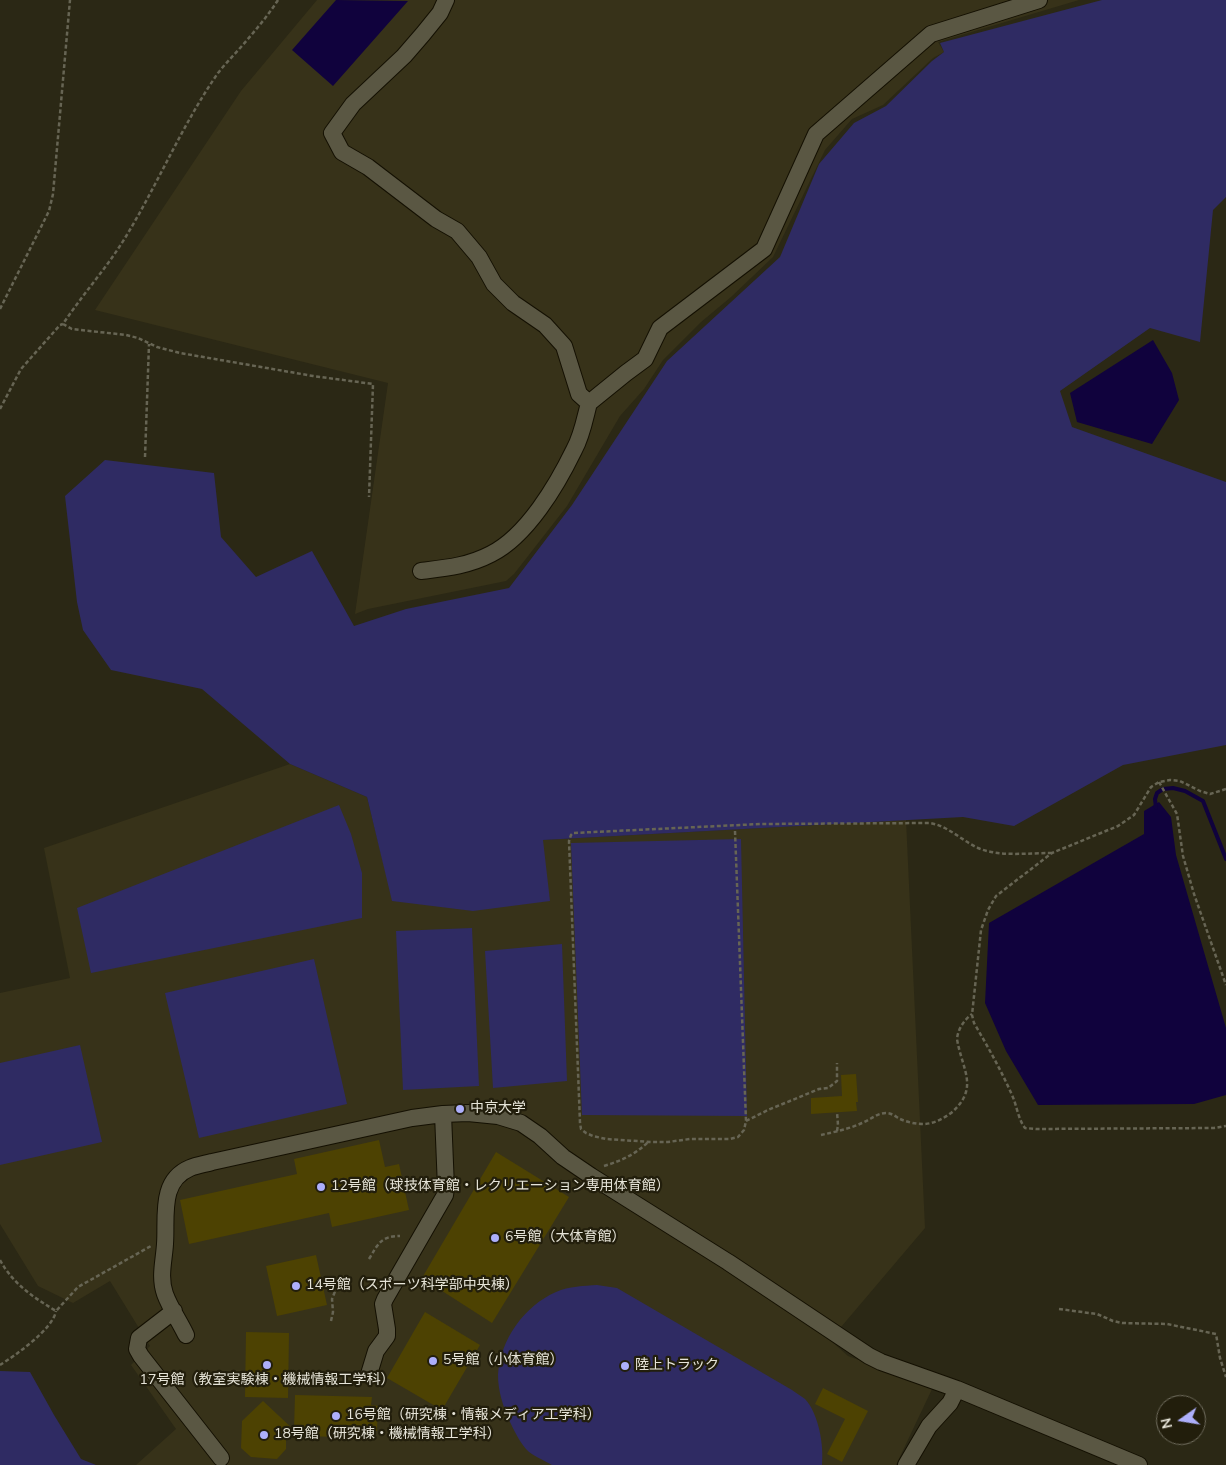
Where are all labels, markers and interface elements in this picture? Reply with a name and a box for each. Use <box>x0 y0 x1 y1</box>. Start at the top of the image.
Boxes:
place label: 中京大学 <box>470 1101 526 1117</box>
marker: 中京大学 <box>454 1103 466 1115</box>
place label: 12号館（球技体育館・レクリエーション専用体育館） <box>331 1179 670 1195</box>
marker: 12号館（球技体育館・レクリエーション専用体育館） <box>315 1181 327 1193</box>
place label: 6号館（大体育館） <box>505 1230 625 1246</box>
marker: 6号館（大体育館） <box>489 1232 501 1244</box>
place label: 14号館（スポーツ科学部中央棟） <box>306 1278 519 1294</box>
marker: 14号館（スポーツ科学部中央棟） <box>290 1280 302 1292</box>
place label: 5号館（小体育館） <box>443 1353 563 1369</box>
marker: 5号館（小体育館） <box>427 1355 439 1367</box>
place label: 陸上トラック <box>635 1358 719 1374</box>
marker: 17号館（教室実験棟・機械情報工学科） <box>261 1359 273 1371</box>
marker: 陸上トラック <box>619 1360 631 1372</box>
place label: 17号館（教室実験棟・機械情報工学科） <box>140 1373 394 1389</box>
north arrow <box>1156 1395 1206 1445</box>
place label: 16号館（研究棟・情報メディア工学科） <box>346 1408 601 1424</box>
marker: 16号館（研究棟・情報メディア工学科） <box>330 1410 342 1422</box>
text: N <box>1156 1416 1177 1431</box>
place label: 18号館（研究棟・機械情報工学科） <box>274 1427 501 1443</box>
marker: 18号館（研究棟・機械情報工学科） <box>258 1429 270 1441</box>

